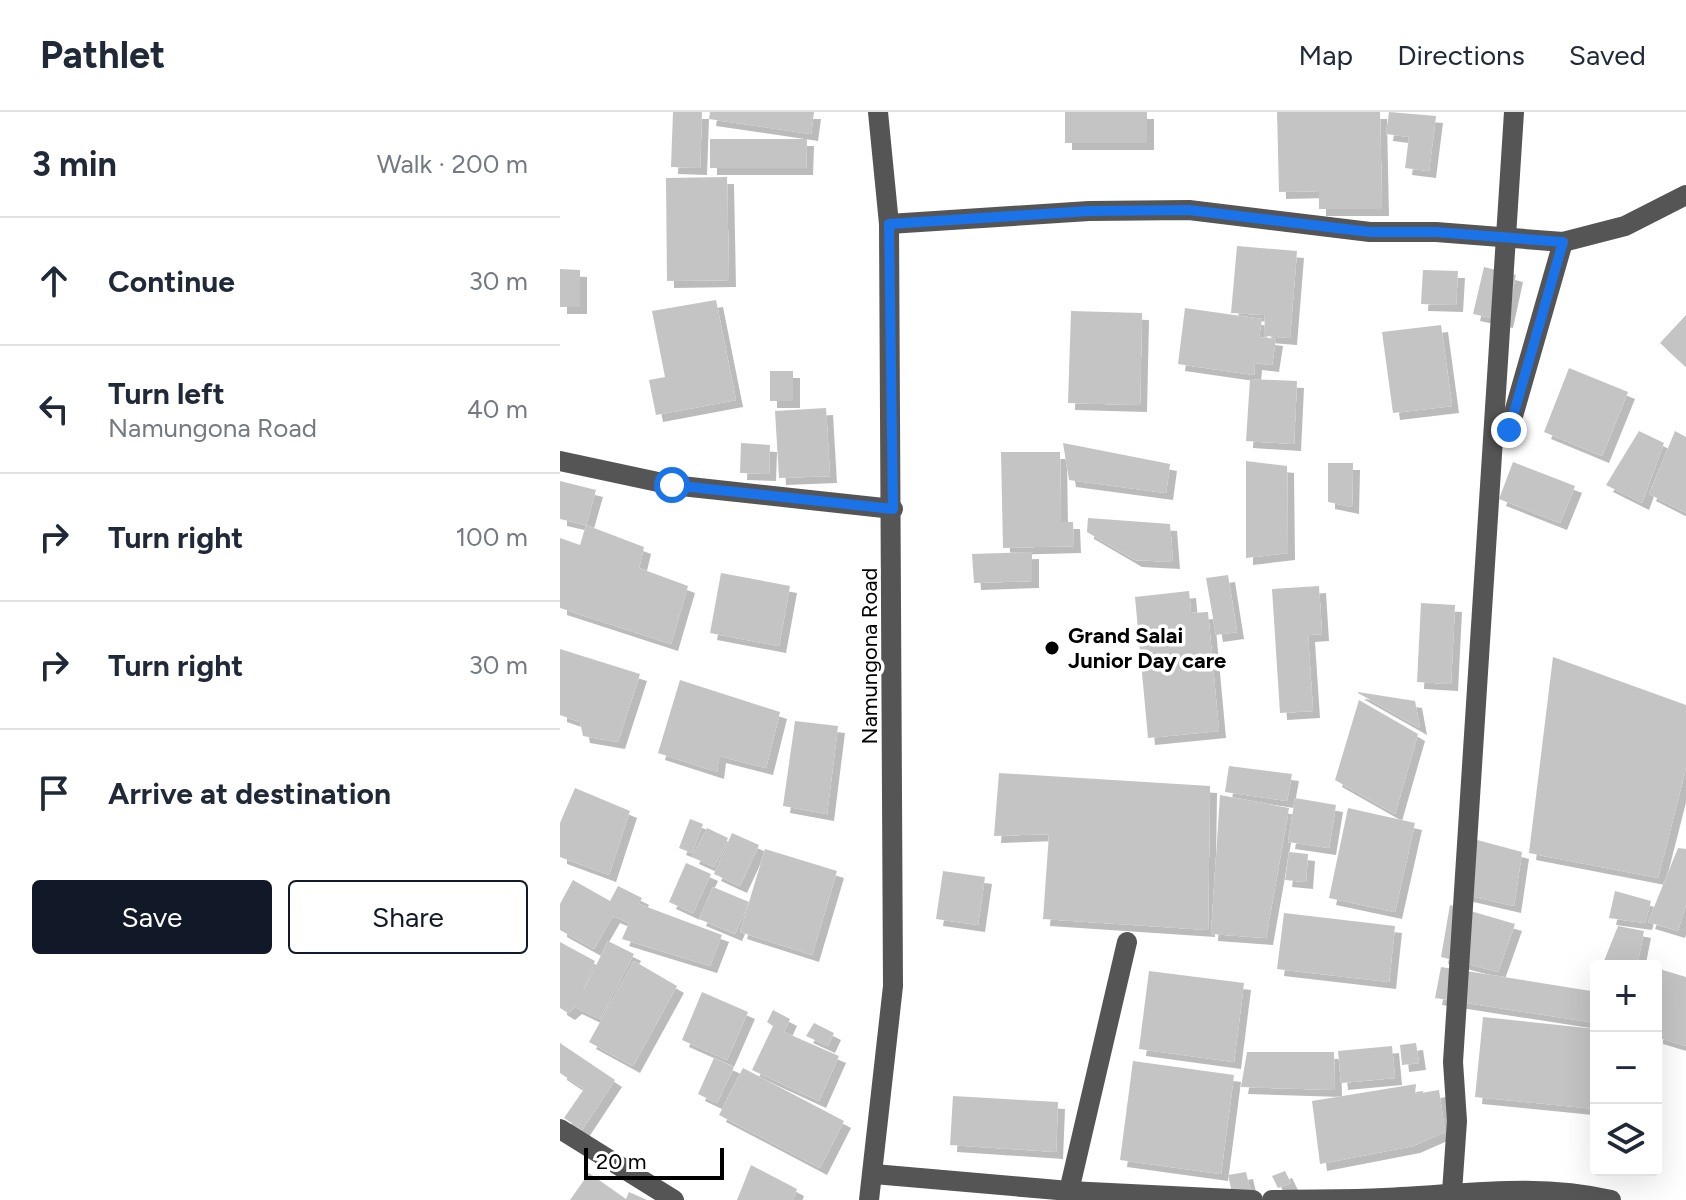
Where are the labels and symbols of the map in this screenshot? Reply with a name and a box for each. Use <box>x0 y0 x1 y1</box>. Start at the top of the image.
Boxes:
route end <box>1491 412 1527 448</box>
route start <box>654 467 690 503</box>
street label: Namungona Road <box>856 568 883 744</box>
place label: Grand Salai Junior Day care <box>1068 622 1226 674</box>
marker: Grand Salai Junior Day care <box>1043 639 1061 657</box>
scale bar <box>584 1144 724 1180</box>

